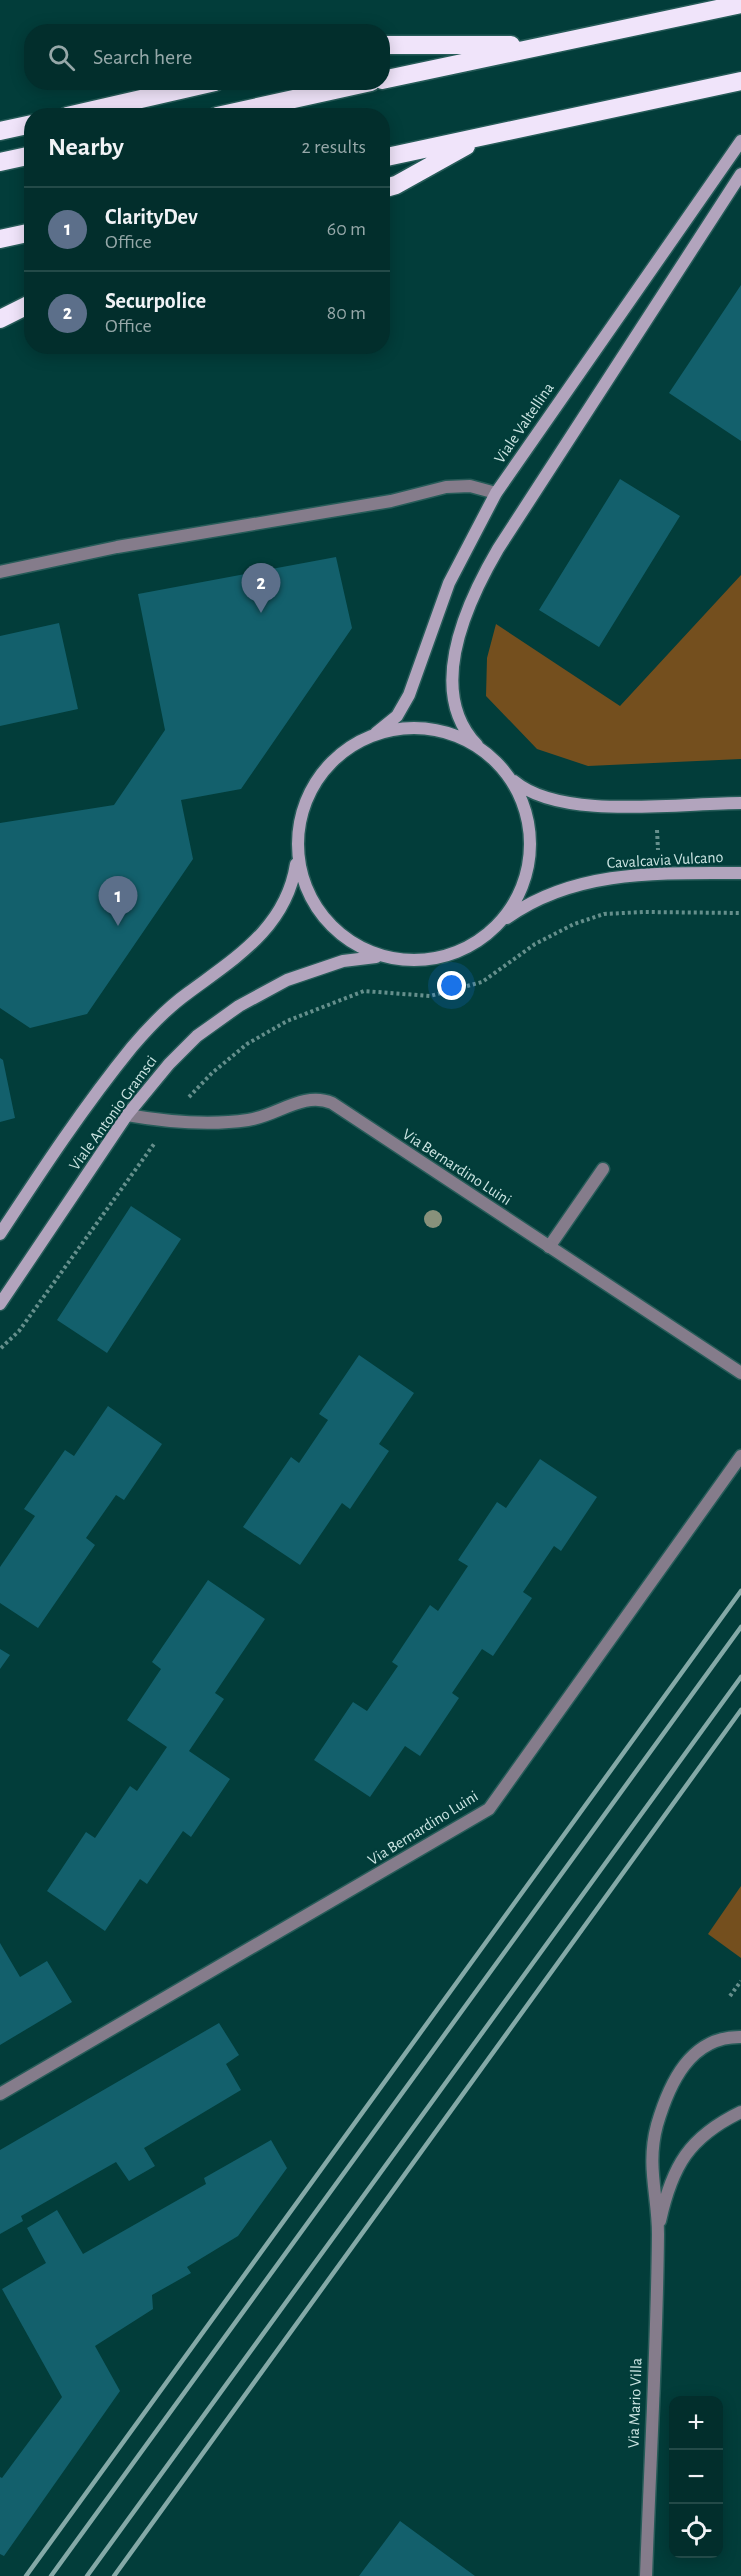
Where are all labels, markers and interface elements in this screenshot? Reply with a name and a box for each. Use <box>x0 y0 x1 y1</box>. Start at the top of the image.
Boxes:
search box <box>24 24 390 90</box>
icon: search <box>45 41 78 74</box>
text: Search here <box>93 46 192 68</box>
text: Nearby <box>48 134 124 160</box>
text: 2 results <box>302 137 366 157</box>
text: ClarityDev <box>105 206 198 228</box>
text: 1 <box>64 219 71 239</box>
text: 60 m <box>327 219 366 239</box>
text: Office <box>105 232 152 252</box>
text: Securpolice <box>105 290 206 312</box>
text: 2 <box>63 303 72 323</box>
text: 80 m <box>327 303 366 323</box>
text: Office <box>105 316 152 336</box>
street label: Viale Valtellina <box>491 380 557 466</box>
pin: 2 <box>242 564 280 613</box>
street label: Cavalcavia Vulcano <box>606 849 724 871</box>
pin: 1 <box>98 876 138 926</box>
your location <box>437 971 466 1000</box>
street label: Viale Antonio Gramsci <box>66 1053 160 1173</box>
street label: Via Bernardino Luini <box>400 1126 514 1208</box>
street label: Via Bernardino Luini <box>365 1788 481 1868</box>
street label: Via Mario Villa <box>625 2358 645 2448</box>
map controls <box>669 2396 723 2558</box>
button: + <box>669 2396 723 2450</box>
button: − <box>669 2450 723 2504</box>
button: locate <box>669 2504 723 2558</box>

